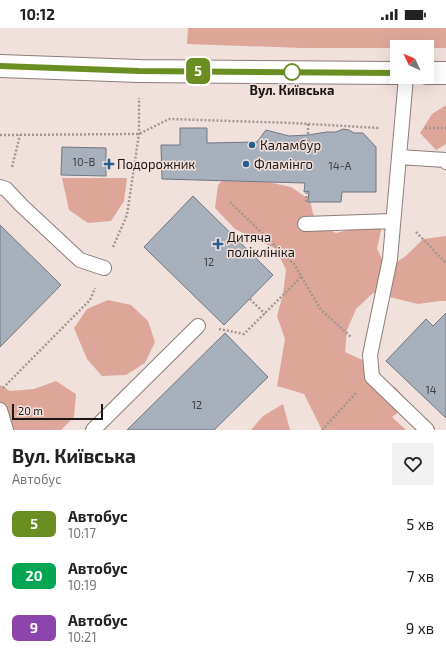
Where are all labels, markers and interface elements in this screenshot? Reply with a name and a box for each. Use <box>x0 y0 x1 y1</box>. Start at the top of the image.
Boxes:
text: 10:12 <box>20 5 55 23</box>
north arrow <box>390 40 434 84</box>
map controls <box>390 40 434 84</box>
line badge: 5 <box>185 58 211 84</box>
text: 5 <box>194 62 202 79</box>
marker: Вул. Київська <box>283 63 301 81</box>
place label: Вул. Київська <box>250 82 334 98</box>
place label: Каламбур <box>260 137 321 153</box>
marker: Каламбур <box>247 140 257 150</box>
house number: 10-В <box>73 155 96 168</box>
place label: Подорожник <box>117 156 195 172</box>
place label: Фламінго <box>254 156 313 172</box>
marker: Подорожник <box>104 159 114 169</box>
marker: Фламінго <box>241 159 251 169</box>
house number: 14-А <box>329 159 352 172</box>
place label: Дитяча поліклініка <box>227 229 295 260</box>
marker: Дитяча поліклініка <box>212 238 224 250</box>
house number: 12 <box>204 255 214 268</box>
house number: 14 <box>425 383 437 396</box>
house number: 12 <box>192 398 202 411</box>
scale bar <box>12 402 103 421</box>
text: 20 m <box>18 404 43 417</box>
button: heart <box>392 443 434 485</box>
text: Вул. Київська <box>12 444 136 467</box>
text: Автобус <box>12 471 62 487</box>
text: Автобус <box>68 507 128 525</box>
text: 5 <box>30 515 38 532</box>
text: 5 хв <box>406 515 434 533</box>
text: 10:17 <box>68 525 96 541</box>
text: Автобус <box>68 559 128 577</box>
text: 20 <box>26 567 42 584</box>
text: 7 хв <box>407 567 434 585</box>
text: 10:19 <box>68 577 97 593</box>
text: Автобус <box>68 611 128 629</box>
text: 9 <box>30 619 38 636</box>
text: 9 хв <box>406 619 434 637</box>
text: 10:21 <box>68 629 97 645</box>

